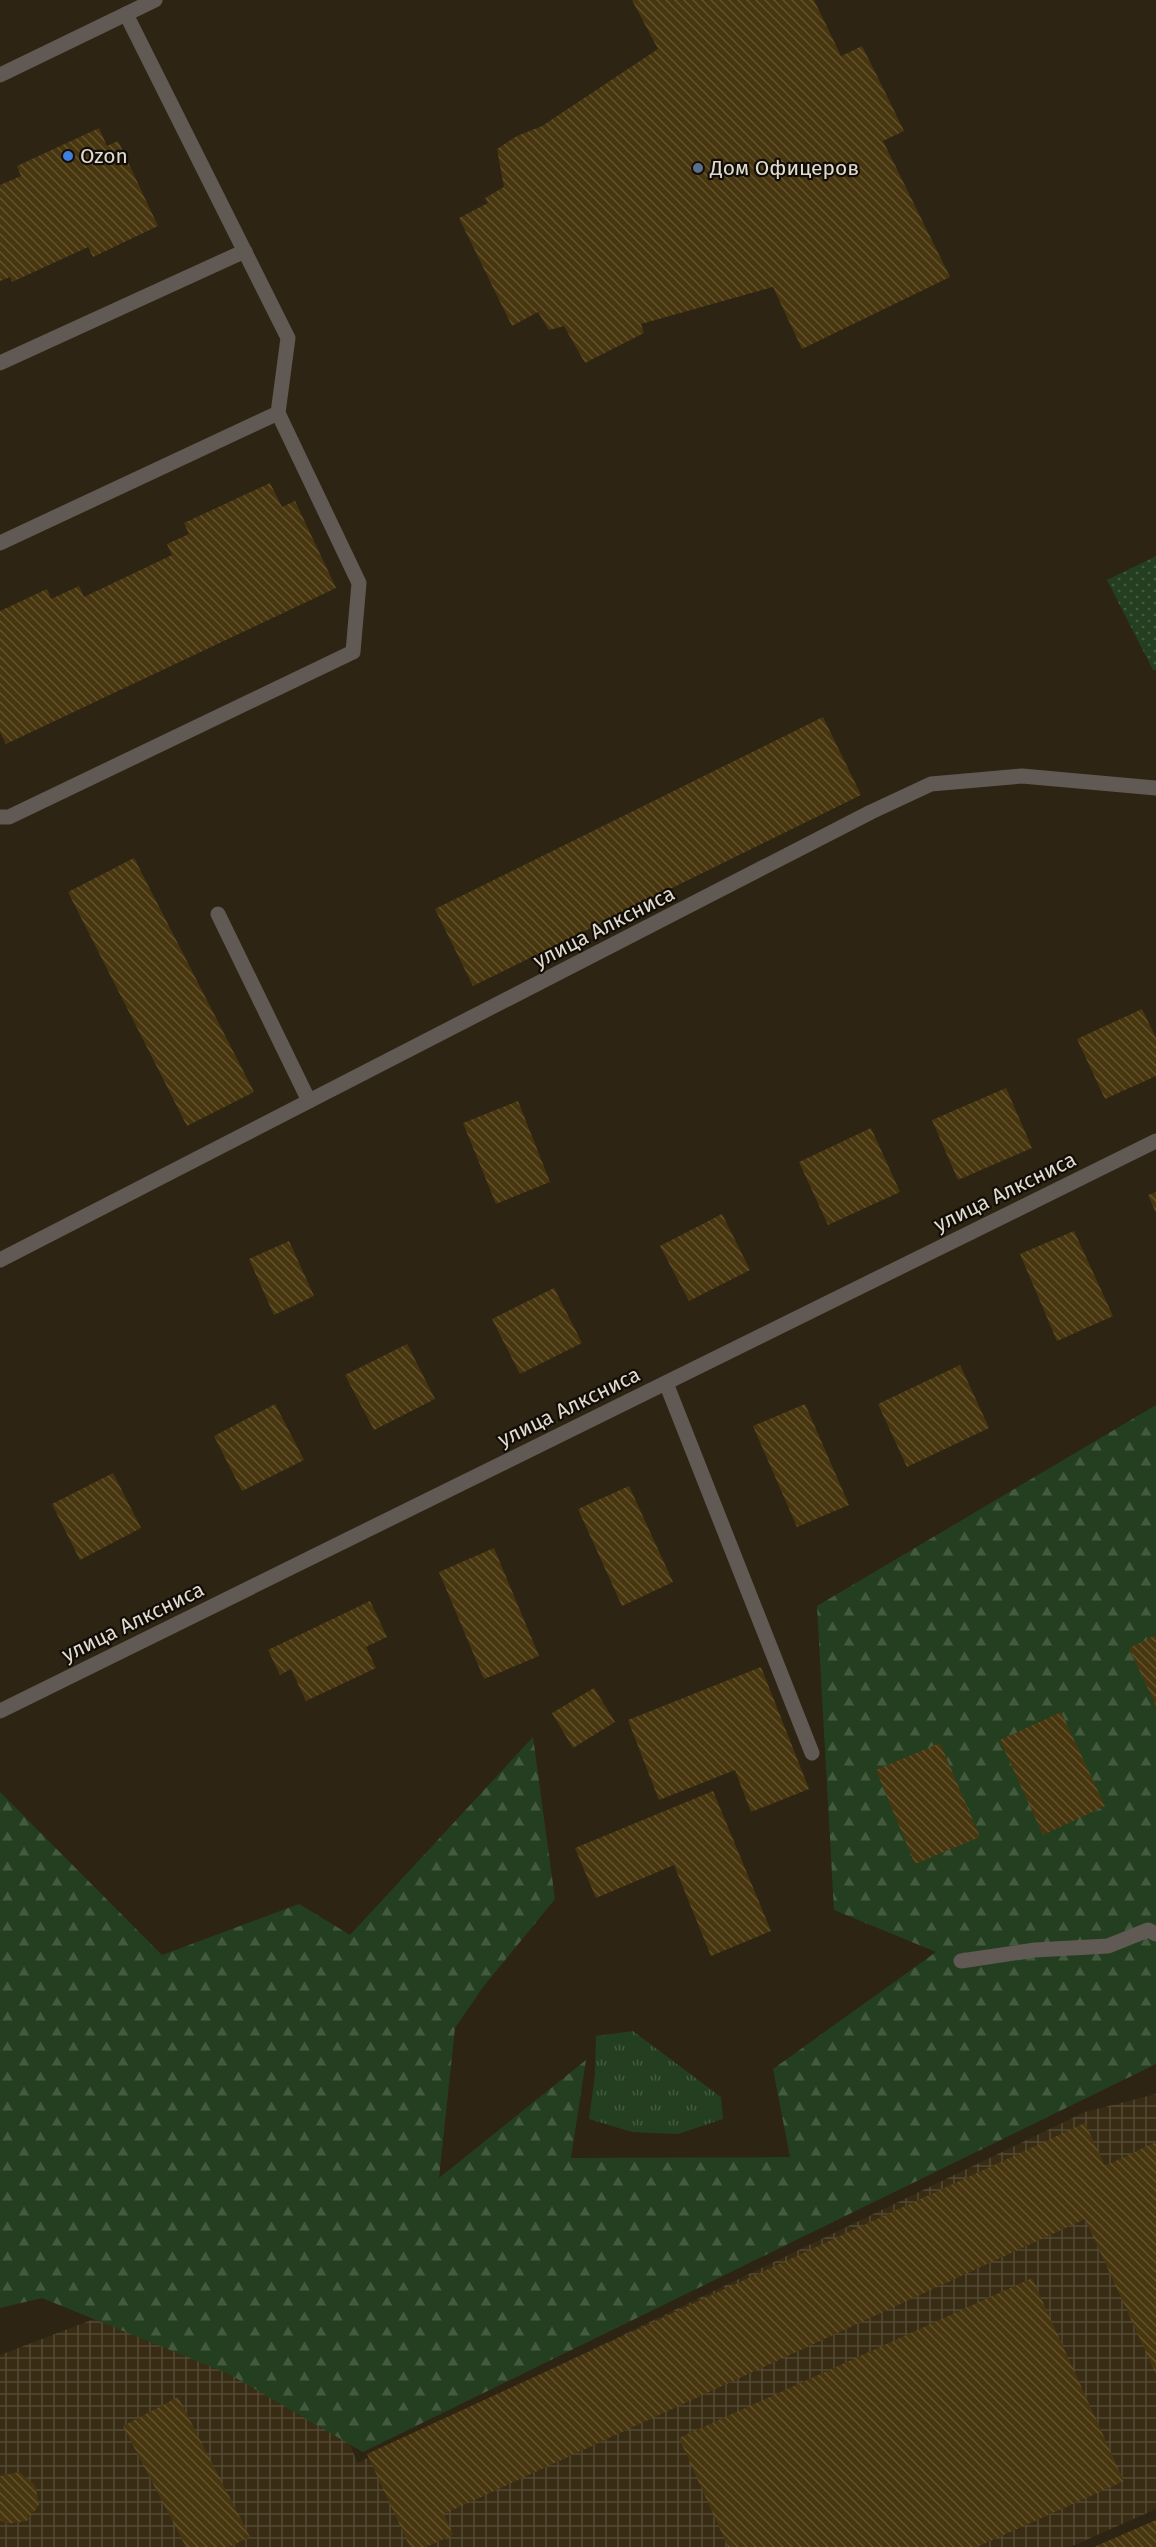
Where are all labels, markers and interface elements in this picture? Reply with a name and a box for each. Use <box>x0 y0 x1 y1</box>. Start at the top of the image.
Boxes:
place label: Ozon <box>80 143 128 169</box>
marker: Ozon <box>61 149 75 163</box>
place label: Дом Офицеров <box>709 155 859 181</box>
marker: Дом Офицеров <box>691 161 705 175</box>
street label: улица Алксниса <box>529 880 679 974</box>
street label: улица Алксниса <box>930 1146 1080 1238</box>
street label: улица Алксниса <box>494 1361 644 1453</box>
street label: улица Алксниса <box>58 1576 208 1668</box>

